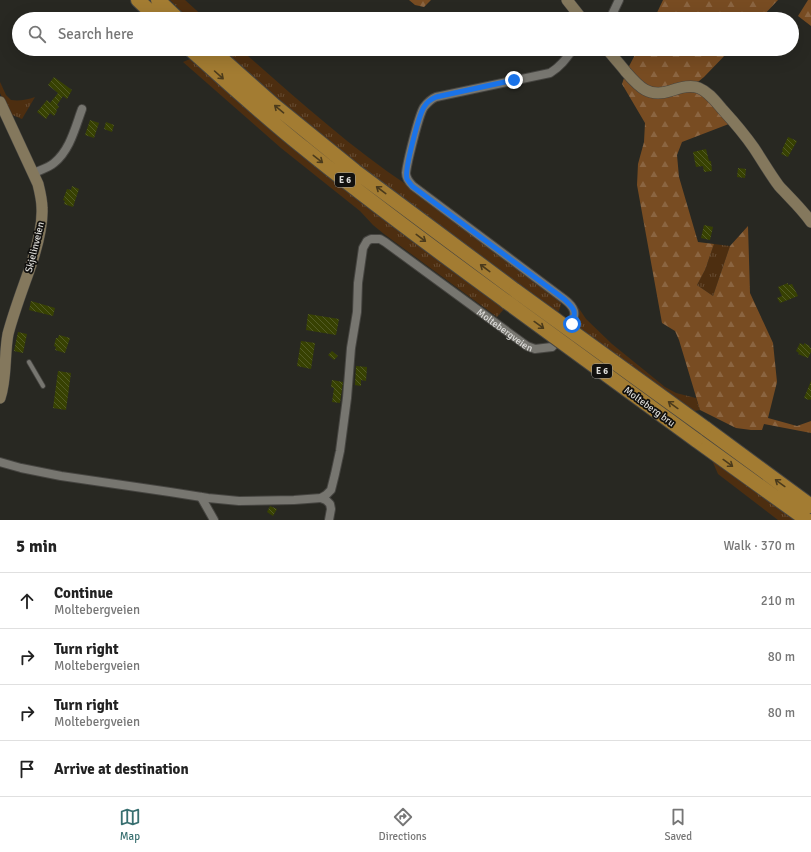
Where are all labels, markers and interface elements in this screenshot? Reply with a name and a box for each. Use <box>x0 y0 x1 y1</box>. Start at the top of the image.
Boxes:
search box <box>12 12 799 56</box>
icon: search <box>26 23 48 45</box>
text: Search here <box>58 25 134 43</box>
one-way arrow <box>214 71 224 80</box>
route end <box>505 71 523 89</box>
one-way arrow <box>274 105 284 114</box>
one-way arrow <box>313 155 324 164</box>
road number: E 6 <box>335 173 355 187</box>
one-way arrow <box>375 186 386 194</box>
street label: Skjelinveien <box>23 221 47 274</box>
one-way arrow <box>416 234 427 243</box>
one-way arrow <box>479 264 490 272</box>
street label: Moltebergveien <box>474 306 534 355</box>
route start <box>563 315 581 333</box>
one-way arrow <box>533 321 544 329</box>
road number: E 6 <box>592 364 612 378</box>
street label: Molteberg bru <box>622 384 677 429</box>
one-way arrow <box>668 401 679 409</box>
one-way arrow <box>722 459 733 467</box>
one-way arrow <box>774 479 785 487</box>
text: 5 min <box>16 536 57 557</box>
text: Walk · 370 m <box>724 538 795 554</box>
text: Continue <box>54 584 113 602</box>
icon: ahead <box>16 590 38 612</box>
text: 210 m <box>761 593 795 609</box>
text: Moltebergveien <box>54 602 140 618</box>
text: Turn right <box>54 640 119 658</box>
icon: right <box>16 646 38 668</box>
text: 80 m <box>768 649 795 665</box>
text: Moltebergveien <box>54 658 140 674</box>
text: Turn right <box>54 696 119 714</box>
icon: right <box>16 702 38 724</box>
text: 80 m <box>768 705 795 721</box>
text: Moltebergveien <box>54 714 140 730</box>
icon: arrive <box>16 758 38 780</box>
text: Arrive at destination <box>54 760 189 778</box>
tab: Map <box>119 806 141 843</box>
tab: Directions <box>379 806 427 843</box>
tab: Saved <box>664 806 692 843</box>

